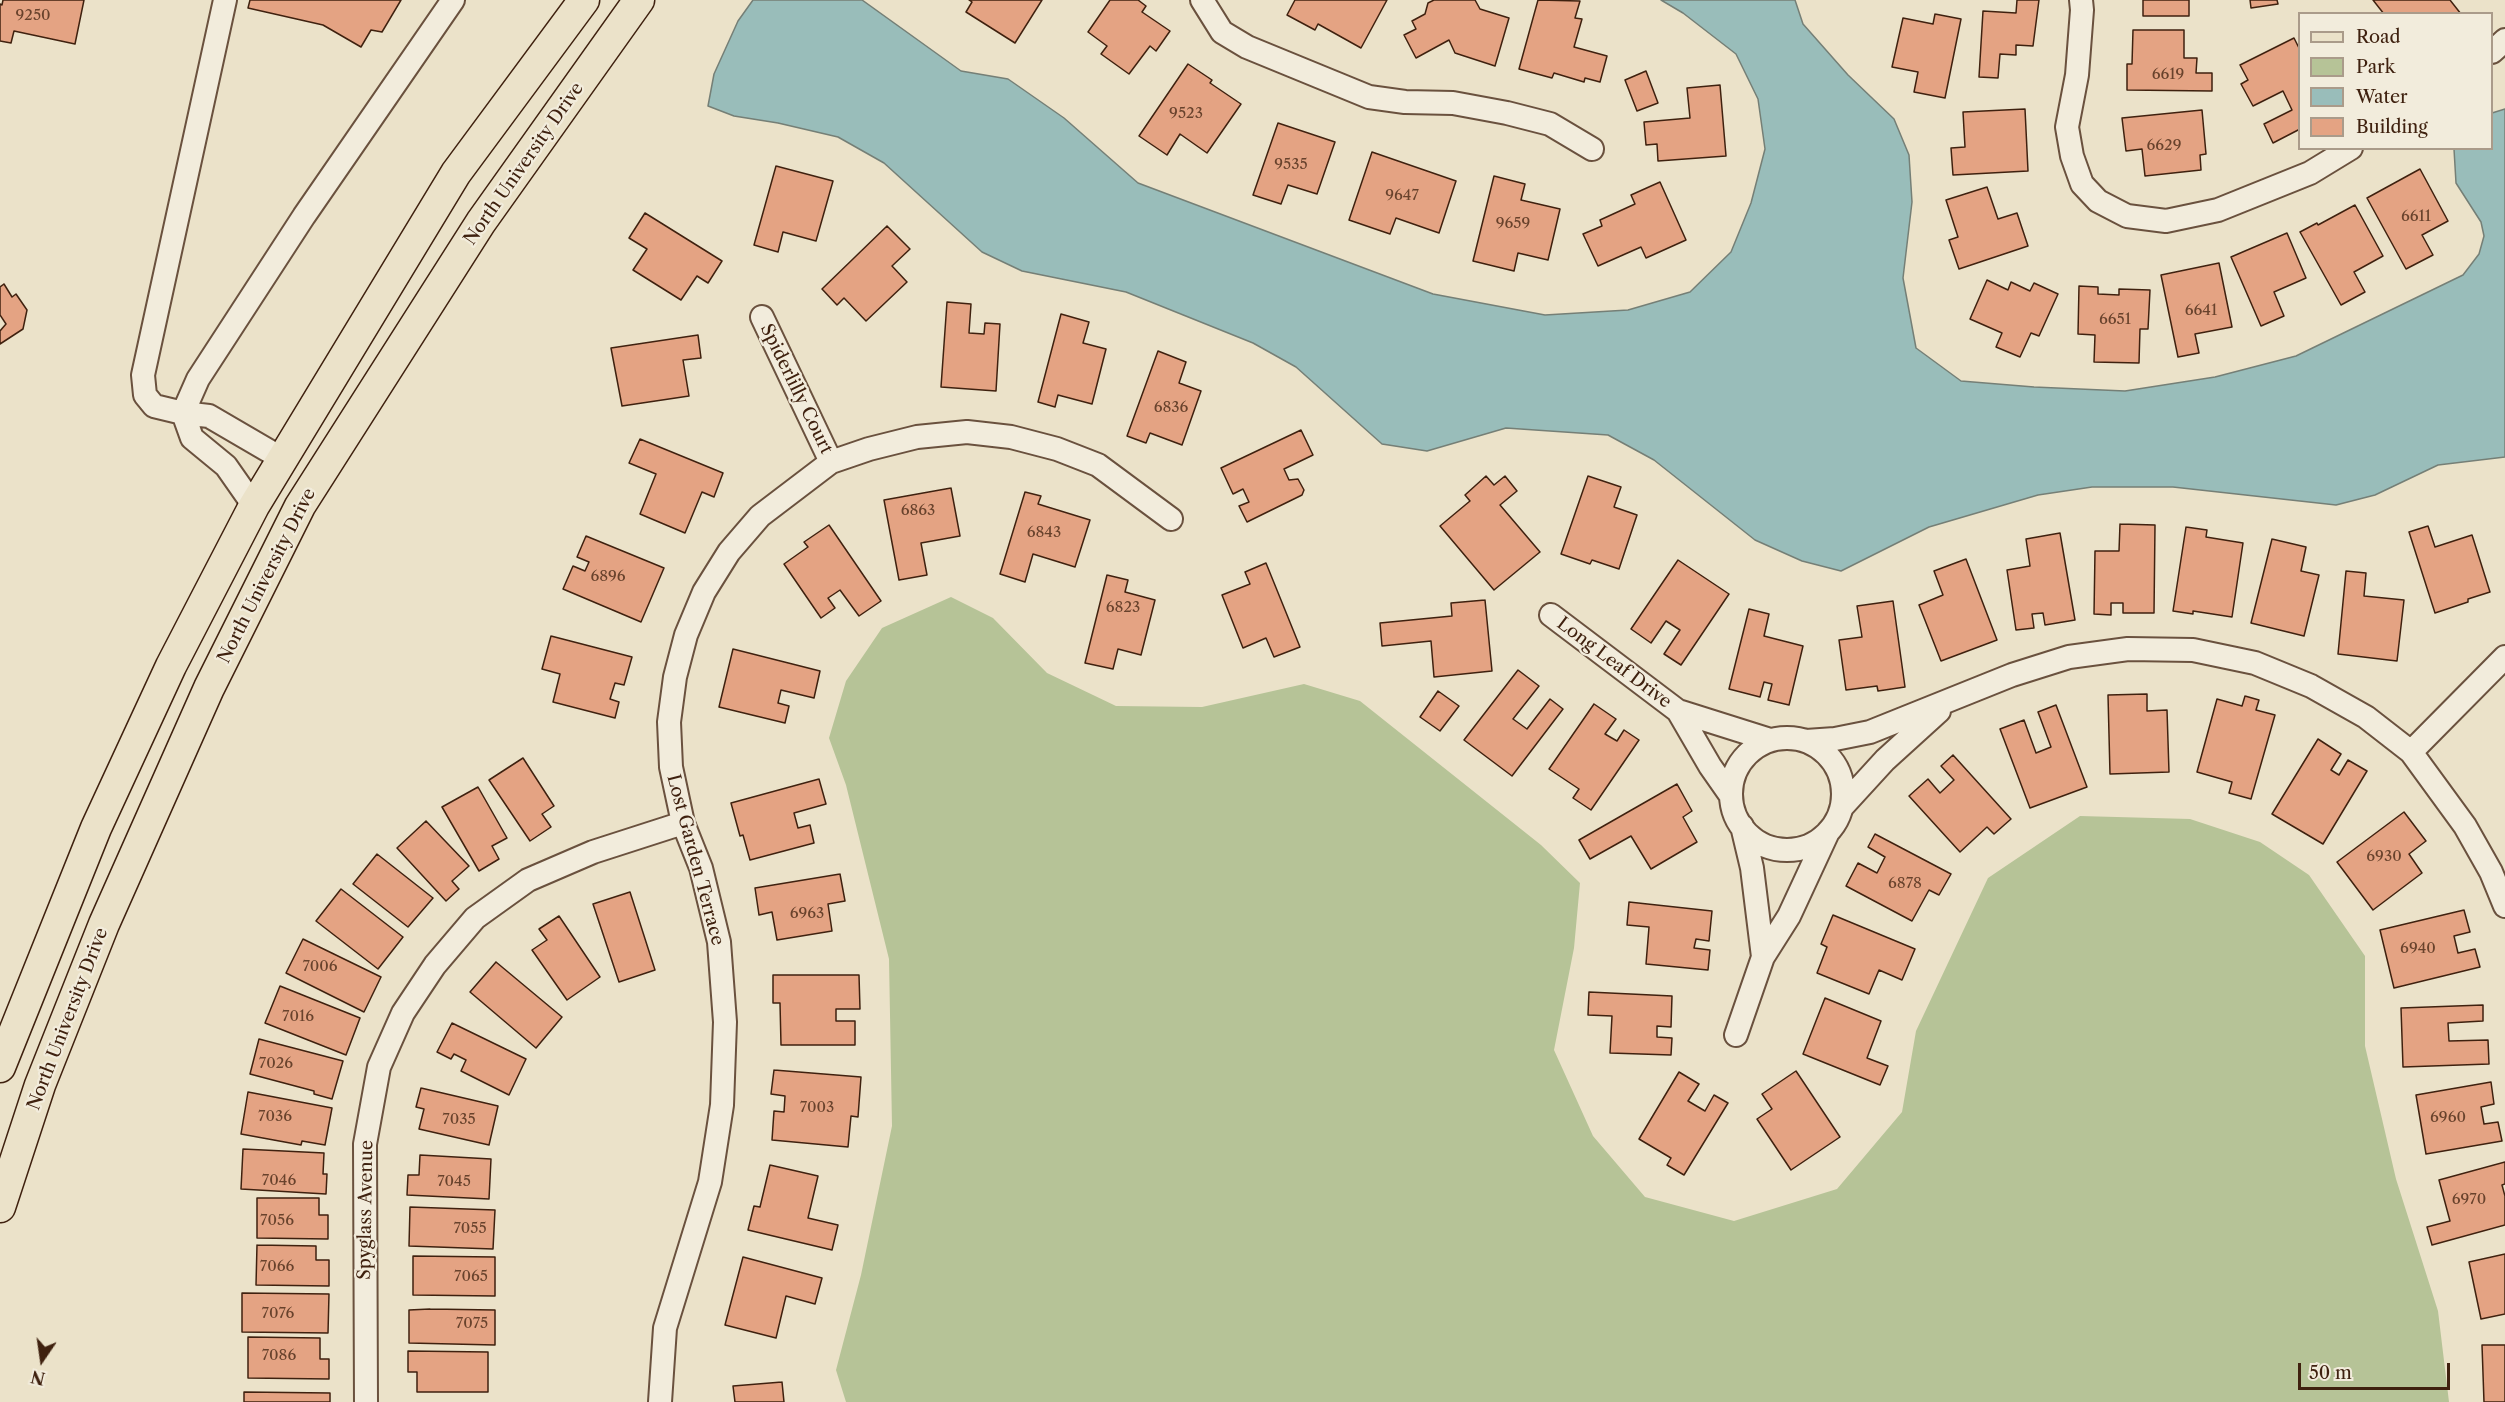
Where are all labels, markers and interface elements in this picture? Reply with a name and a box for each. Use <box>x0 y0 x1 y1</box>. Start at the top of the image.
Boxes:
house number: 9250 <box>15 7 51 25</box>
legend <box>2298 12 2493 150</box>
text: Road <box>2356 26 2401 48</box>
text: Park <box>2356 56 2395 78</box>
house number: 6619 <box>2152 66 2184 84</box>
street label: North University Drive <box>460 79 588 249</box>
text: Water <box>2356 86 2408 108</box>
house number: 9523 <box>1169 105 1203 123</box>
text: Building <box>2356 116 2428 138</box>
house number: 6629 <box>2147 137 2181 155</box>
house number: 9535 <box>1274 156 1308 174</box>
house number: 9647 <box>1385 187 1419 205</box>
house number: 6611 <box>2401 208 2431 226</box>
house number: 9659 <box>1496 215 1530 233</box>
house number: 6641 <box>2185 302 2217 320</box>
house number: 6651 <box>2099 311 2131 329</box>
street label: Spiderlilly Court <box>755 320 837 458</box>
house number: 6836 <box>1154 399 1188 417</box>
street label: North University Drive <box>213 485 321 667</box>
house number: 6863 <box>901 502 935 520</box>
house number: 6843 <box>1027 524 1061 542</box>
house number: 6896 <box>590 568 626 586</box>
house number: 6823 <box>1106 599 1140 617</box>
street label: Long Leaf Drive <box>1552 613 1676 713</box>
street label: Lost Garden Terrace <box>662 772 728 948</box>
house number: 6930 <box>2366 848 2402 866</box>
house number: 6878 <box>1888 875 1922 893</box>
house number: 6963 <box>790 905 824 923</box>
street label: North University Drive <box>23 925 113 1113</box>
house number: 6940 <box>2400 940 2436 958</box>
house number: 7006 <box>302 958 338 976</box>
house number: 7016 <box>282 1008 314 1026</box>
house number: 7026 <box>259 1055 293 1073</box>
house number: 7003 <box>800 1099 834 1117</box>
house number: 7036 <box>258 1108 292 1126</box>
house number: 6960 <box>2430 1109 2466 1127</box>
house number: 7035 <box>442 1111 476 1129</box>
street label: Spyglass Avenue <box>354 1140 378 1280</box>
house number: 7046 <box>262 1172 296 1190</box>
house number: 7045 <box>437 1173 471 1191</box>
house number: 6970 <box>2452 1191 2486 1209</box>
house number: 7056 <box>260 1212 294 1230</box>
house number: 7055 <box>453 1220 487 1238</box>
house number: 7066 <box>260 1258 294 1276</box>
house number: 7065 <box>454 1268 488 1286</box>
house number: 7076 <box>262 1305 294 1323</box>
house number: 7075 <box>456 1315 488 1333</box>
north arrow <box>12 1330 72 1390</box>
house number: 7086 <box>262 1347 296 1365</box>
scale bar <box>2301 1351 2452 1389</box>
text: 50 m <box>2309 1362 2352 1384</box>
text: N <box>29 1366 47 1389</box>

